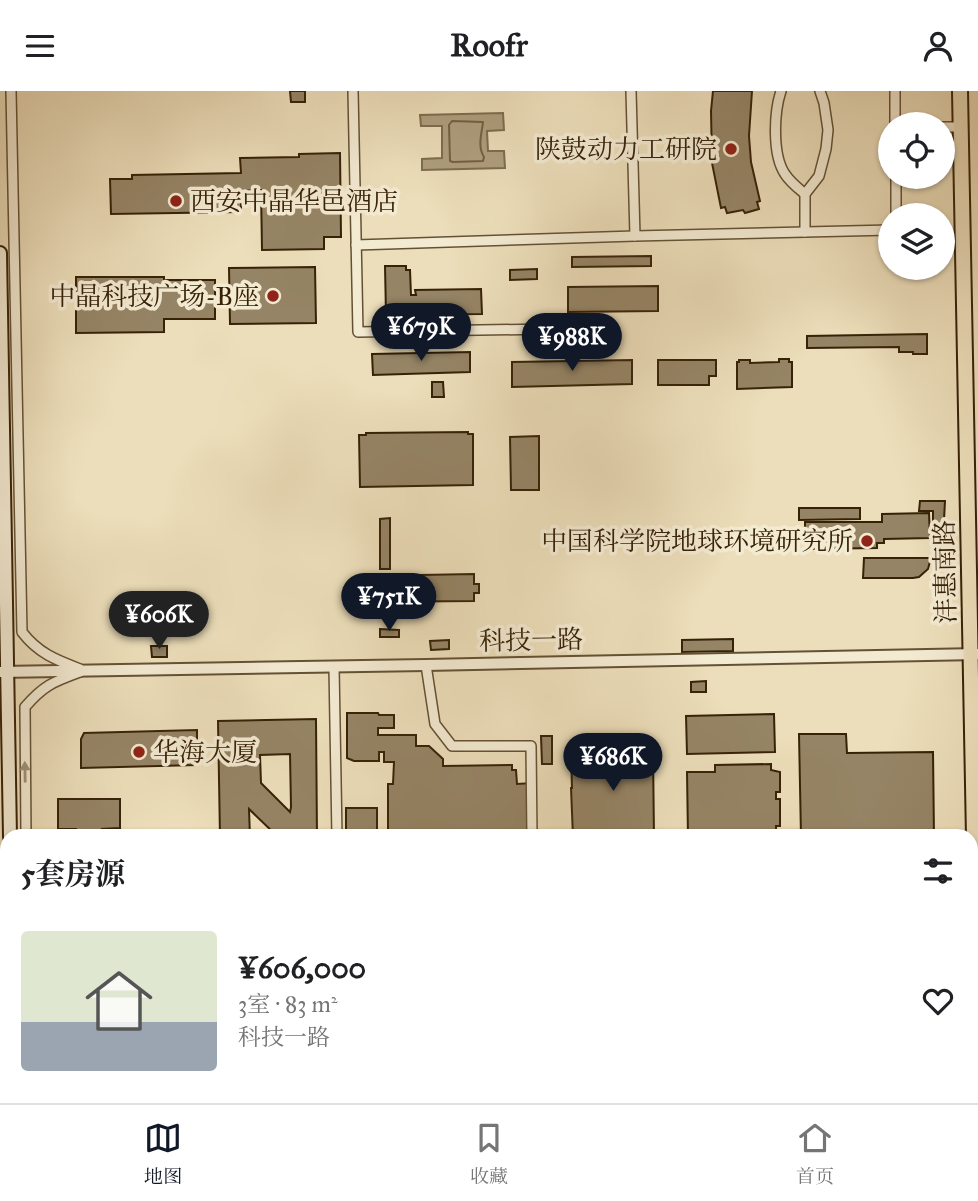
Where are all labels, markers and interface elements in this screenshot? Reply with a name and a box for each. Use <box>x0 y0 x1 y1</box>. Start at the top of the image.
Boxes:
text: Roofr <box>450 26 528 65</box>
icon: menu <box>21 27 59 65</box>
icon: person <box>919 27 957 65</box>
map controls <box>878 112 955 280</box>
button: locate <box>878 112 955 189</box>
place label: 陕鼓动力工研院 <box>535 133 717 165</box>
marker: 陕鼓动力工研院 <box>723 141 739 157</box>
place label: 西安中晶华邑酒店 <box>190 185 398 217</box>
marker: 西安中晶华邑酒店 <box>168 193 184 209</box>
button: layers <box>878 203 955 280</box>
place label: 中晶科技广场-B座 <box>49 280 259 312</box>
marker: 中晶科技广场-B座 <box>265 288 281 304</box>
pin: ¥679K <box>372 303 470 363</box>
text: ¥679K <box>387 312 455 340</box>
pin: ¥988K <box>523 313 621 373</box>
text: ¥988K <box>538 322 606 350</box>
street label: 沣惠南路 <box>928 520 962 624</box>
place label: 中国科学院地球环境研究所 <box>541 525 853 557</box>
marker: 中国科学院地球环境研究所 <box>859 533 875 549</box>
pin: ¥751K <box>340 573 438 633</box>
text: ¥751K <box>357 582 421 610</box>
pin: ¥606K <box>110 591 208 651</box>
text: ¥606K <box>125 600 193 628</box>
street label: 科技一路 <box>479 623 583 657</box>
pin: ¥686K <box>564 733 662 793</box>
place label: 华海大厦 <box>153 736 257 768</box>
text: ¥686K <box>579 742 647 770</box>
marker: 华海大厦 <box>131 744 147 760</box>
one-way arrow <box>20 760 31 782</box>
icon: filters <box>919 852 957 890</box>
text: 5套房源 <box>21 856 125 892</box>
text: ¥606,000 <box>238 950 366 986</box>
icon: home <box>77 959 161 1043</box>
icon: heart <box>919 982 957 1020</box>
text: 3室 · 83 m² <box>238 990 338 1018</box>
text: 科技一路 <box>238 1023 330 1051</box>
tab: 地图 <box>144 1119 182 1188</box>
tab: 收藏 <box>470 1119 508 1188</box>
tab: 首页 <box>796 1119 834 1188</box>

